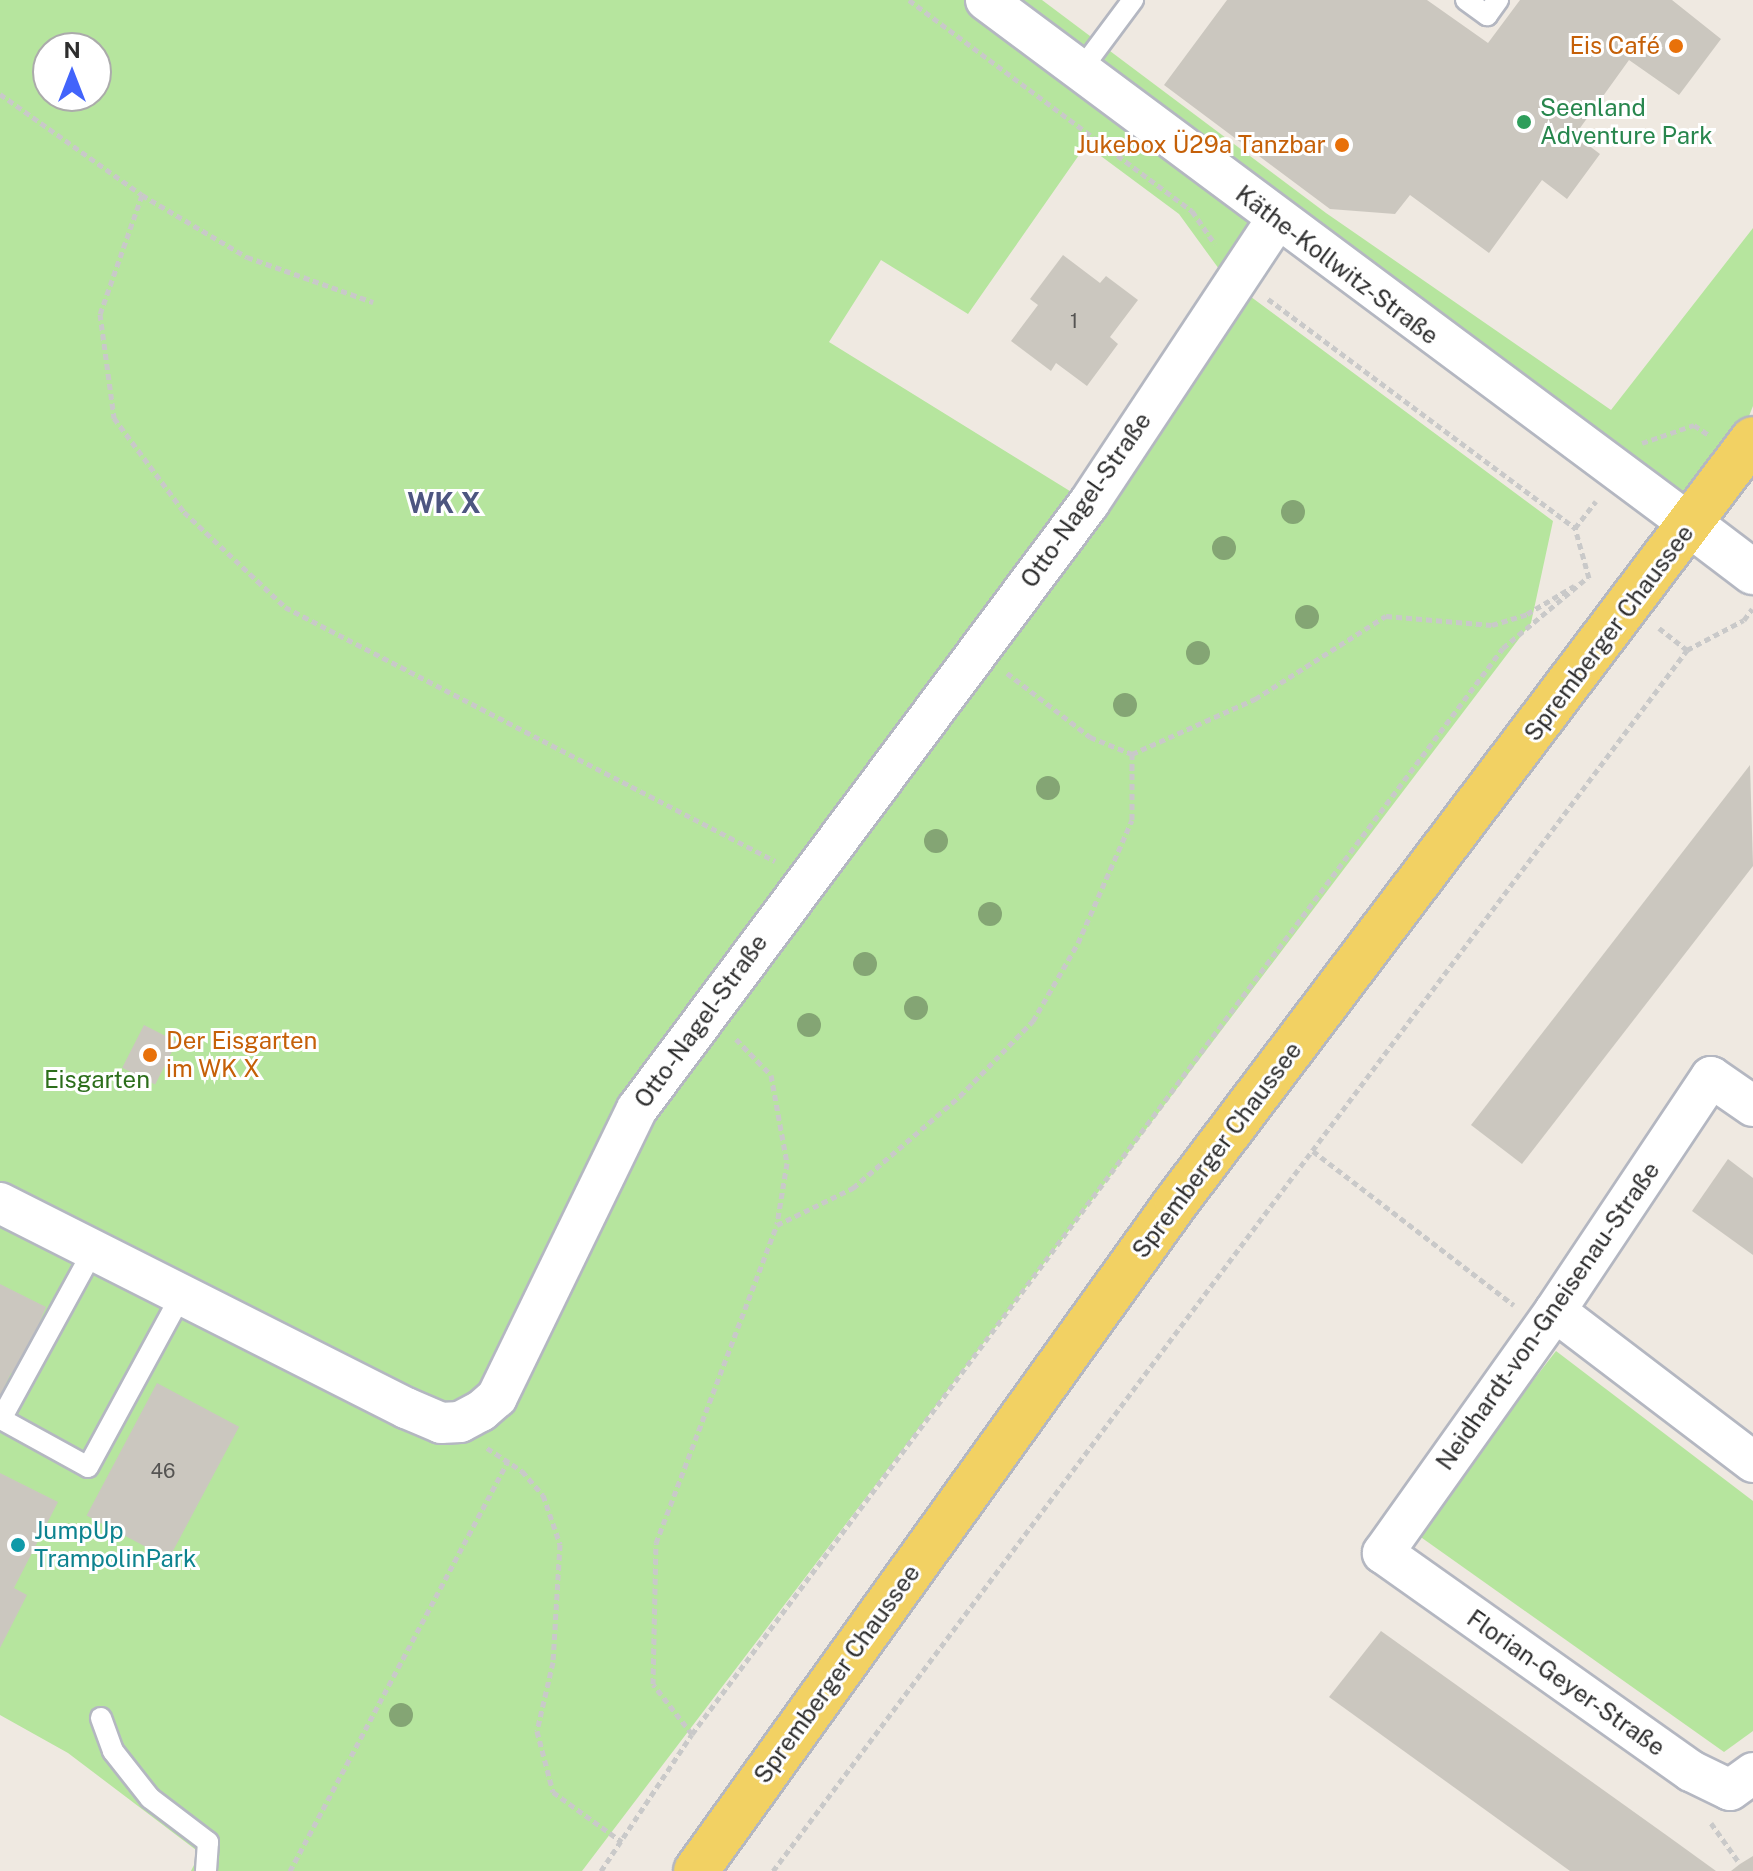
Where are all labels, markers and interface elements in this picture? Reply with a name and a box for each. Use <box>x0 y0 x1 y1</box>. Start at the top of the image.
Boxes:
north arrow <box>32 32 112 112</box>
place label: Eis Café <box>1569 32 1660 60</box>
text: N <box>63 37 81 63</box>
marker: Eis Café <box>1667 37 1685 55</box>
place label: Seenland Adventure Park <box>1540 94 1713 150</box>
marker: Seenland Adventure Park <box>1515 113 1533 131</box>
place label: Jukebox Ü29a Tanzbar <box>1076 131 1326 159</box>
marker: Jukebox Ü29a Tanzbar <box>1333 136 1351 154</box>
street label: Käthe-Kollwitz-Straße <box>1230 179 1444 351</box>
house number: 1 <box>1070 309 1078 333</box>
street label: Otto-Nagel-Straße <box>1015 407 1157 593</box>
district label: WK X <box>407 486 481 520</box>
street label: Spremberger Chaussee <box>1518 519 1700 747</box>
street label: Otto-Nagel-Straße <box>628 929 774 1113</box>
place label: Der Eisgarten im WK X <box>166 1027 317 1083</box>
street label: Spremberger Chaussee <box>1126 1036 1308 1264</box>
marker: Der Eisgarten im WK X <box>141 1046 159 1064</box>
park label: Eisgarten <box>44 1066 150 1094</box>
street label: Neidhardt-von-Gneisenau-Straße <box>1430 1156 1666 1476</box>
house number: 46 <box>150 1459 176 1483</box>
place label: JumpUp TrampolinPark <box>34 1517 197 1573</box>
marker: JumpUp TrampolinPark <box>9 1536 27 1554</box>
street label: Spremberger Chaussee <box>748 1559 926 1789</box>
street label: Florian-Geyer-Straße <box>1462 1604 1670 1762</box>

